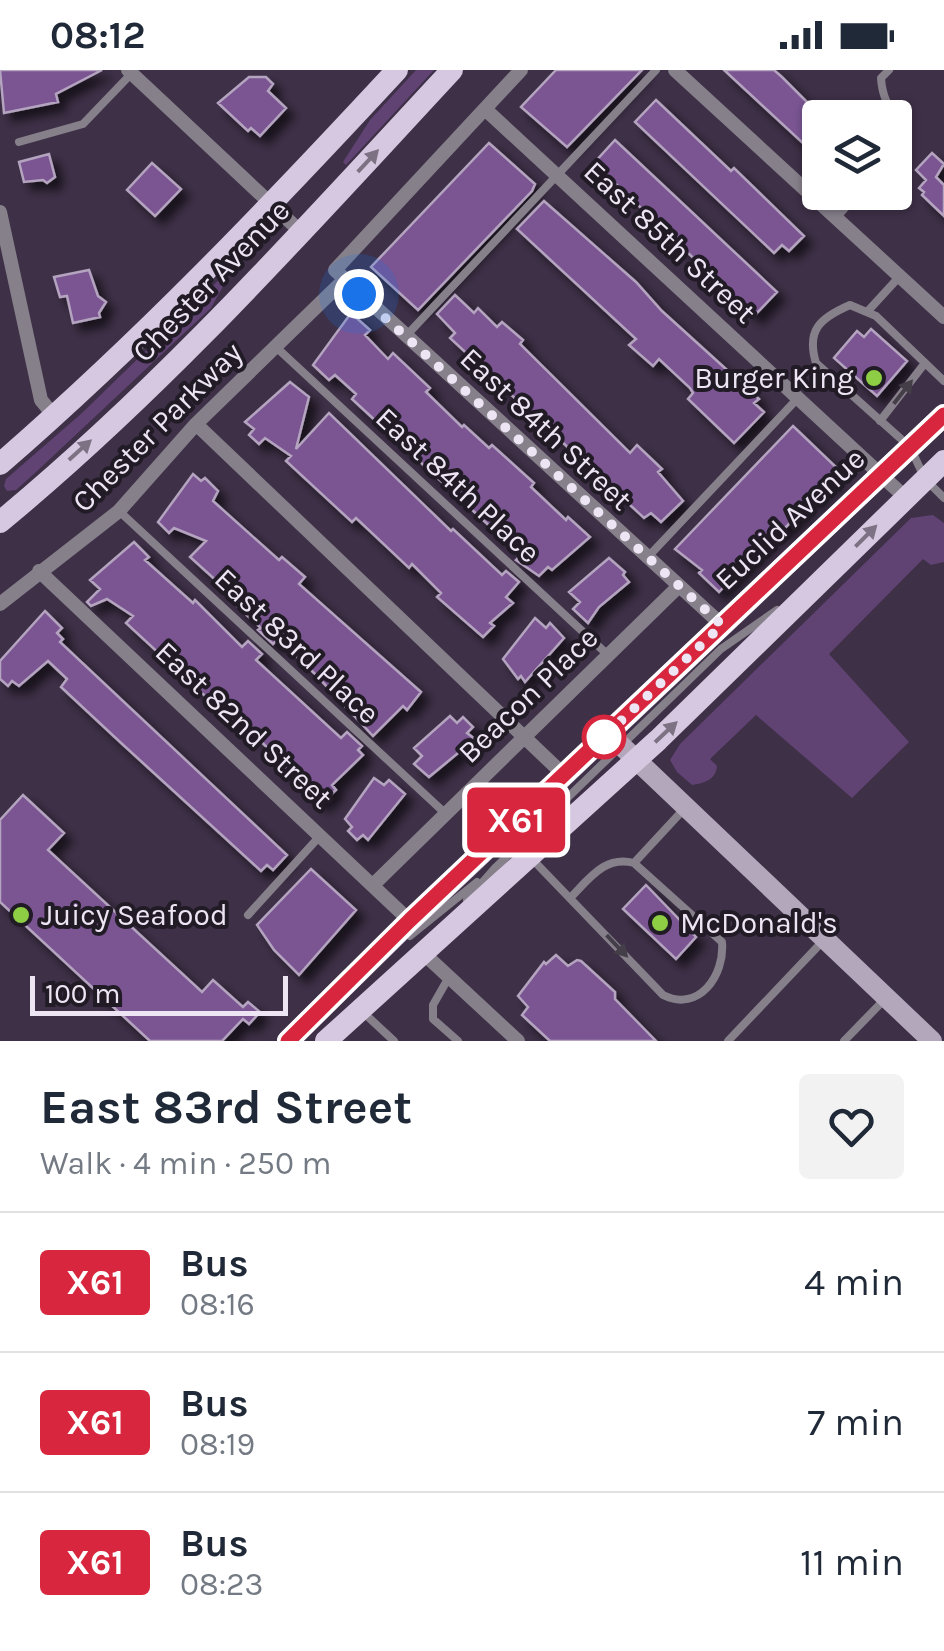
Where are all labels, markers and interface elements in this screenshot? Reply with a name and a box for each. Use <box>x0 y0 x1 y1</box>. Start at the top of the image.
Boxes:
text: 08:12 <box>50 13 145 58</box>
map controls <box>802 100 912 210</box>
button: layers <box>802 100 912 210</box>
one-way arrow <box>356 149 378 174</box>
street label: East 85th Street <box>577 153 763 331</box>
street label: Chester Avenue <box>125 193 297 369</box>
your location <box>334 269 384 319</box>
street label: Chester Parkway <box>65 335 249 519</box>
street label: East 84th Street <box>453 340 639 518</box>
place label: Burger King <box>694 360 854 396</box>
marker: Burger King <box>863 367 885 389</box>
one-way arrow <box>892 379 913 405</box>
street label: East 84th Place <box>368 400 548 570</box>
one-way arrow <box>67 440 92 462</box>
street label: Euclid Avenue <box>708 441 872 597</box>
one-way arrow <box>853 525 877 549</box>
street label: East 83rd Place <box>207 561 387 731</box>
street label: Beacon Place <box>451 620 605 770</box>
street label: East 82nd Street <box>148 634 340 816</box>
unlabelled marker <box>583 716 625 758</box>
one-way arrow <box>654 721 678 744</box>
line badge: X61 <box>458 788 574 852</box>
text: X61 <box>487 800 545 841</box>
place label: Juicy Seafood <box>41 897 228 933</box>
marker: Juicy Seafood <box>10 904 32 926</box>
place label: McDonald's <box>680 905 838 941</box>
marker: McDonald's <box>649 912 671 934</box>
one-way arrow <box>604 934 628 958</box>
scale bar <box>30 971 288 1016</box>
text: 100 m <box>45 977 120 1010</box>
button: heart <box>799 1074 904 1179</box>
text: East 83rd Street <box>40 1079 412 1135</box>
text: Walk · 4 min · 250 m <box>40 1145 331 1182</box>
text: Bus <box>180 1241 249 1286</box>
text: 4 min <box>804 1260 904 1305</box>
text: X61 <box>66 1262 124 1303</box>
text: 08:16 <box>180 1286 255 1323</box>
text: Bus <box>180 1381 249 1426</box>
text: 7 min <box>807 1400 904 1445</box>
text: X61 <box>66 1402 124 1443</box>
text: 08:19 <box>180 1426 255 1463</box>
text: Bus <box>180 1521 249 1566</box>
text: 11 min <box>800 1540 904 1585</box>
text: X61 <box>66 1542 124 1583</box>
text: 08:23 <box>180 1566 263 1603</box>

